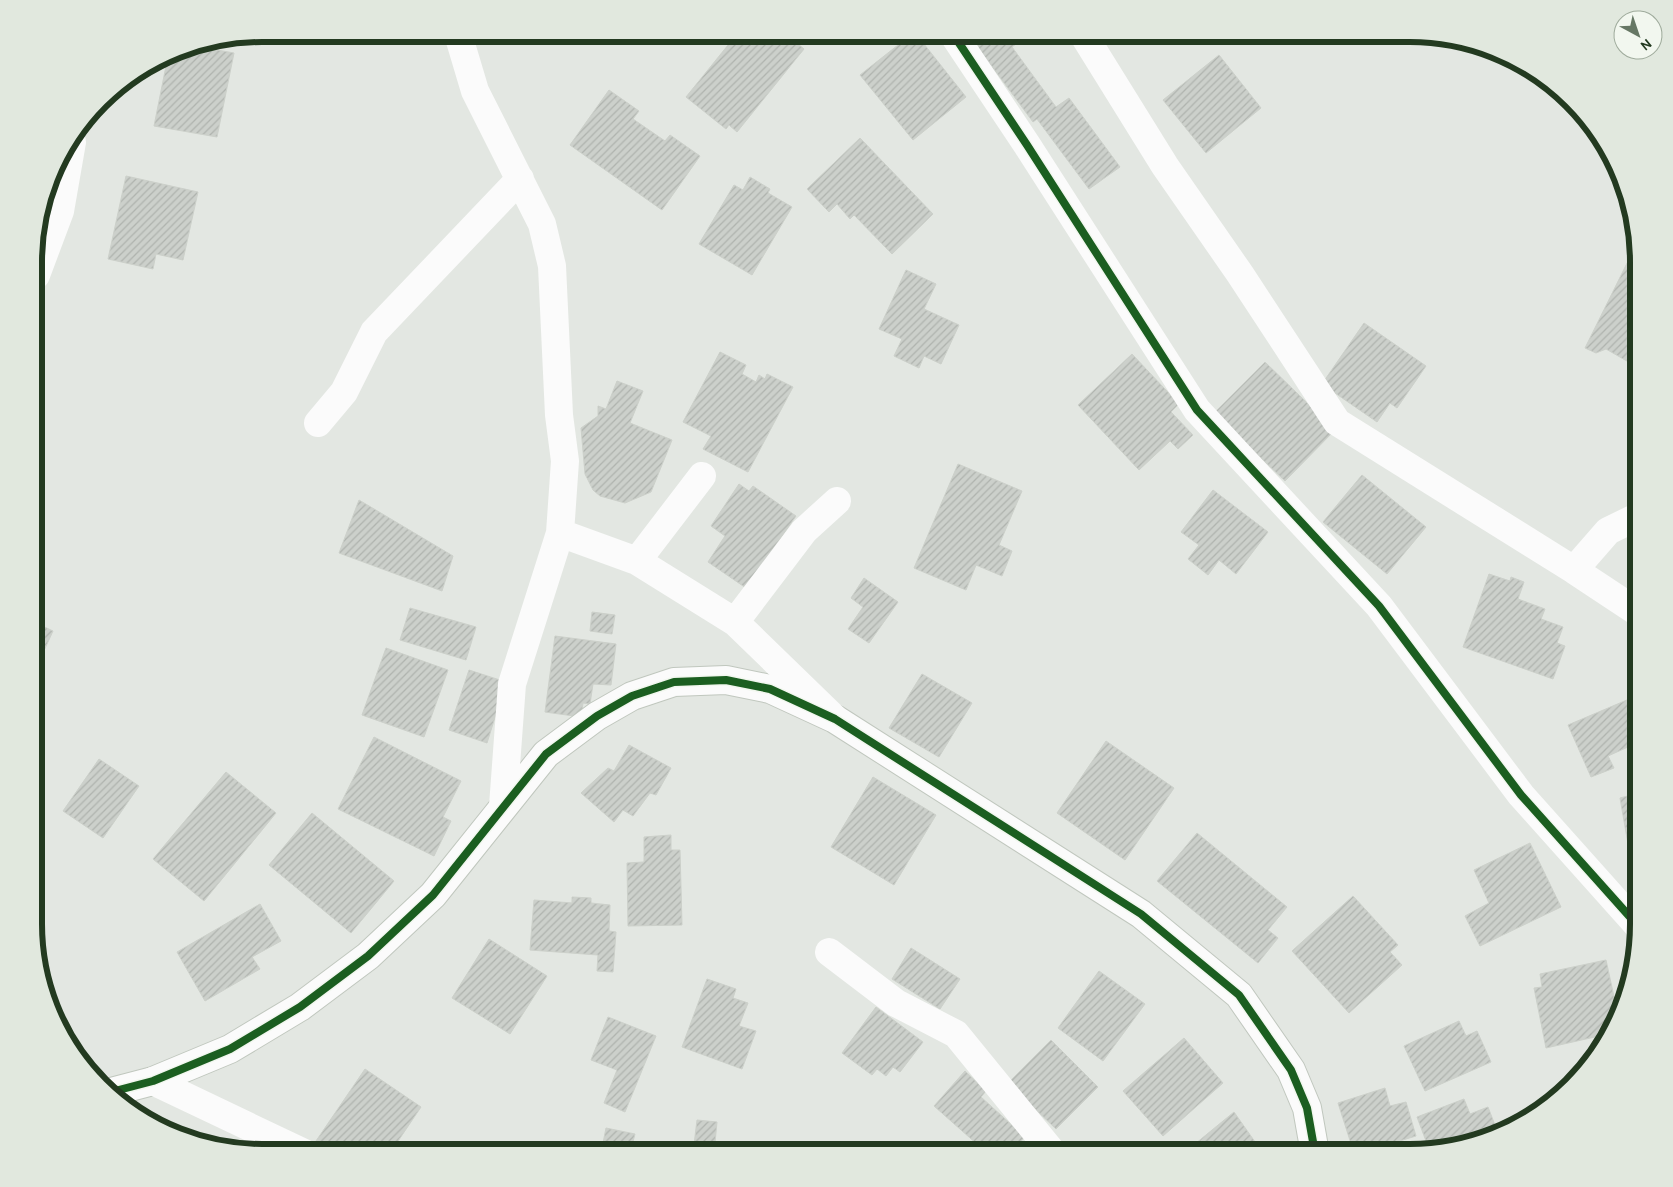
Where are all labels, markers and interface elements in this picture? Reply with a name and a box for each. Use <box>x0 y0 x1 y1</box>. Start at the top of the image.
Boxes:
north arrow <box>1613 10 1663 60</box>
text: N <box>1637 35 1655 54</box>

